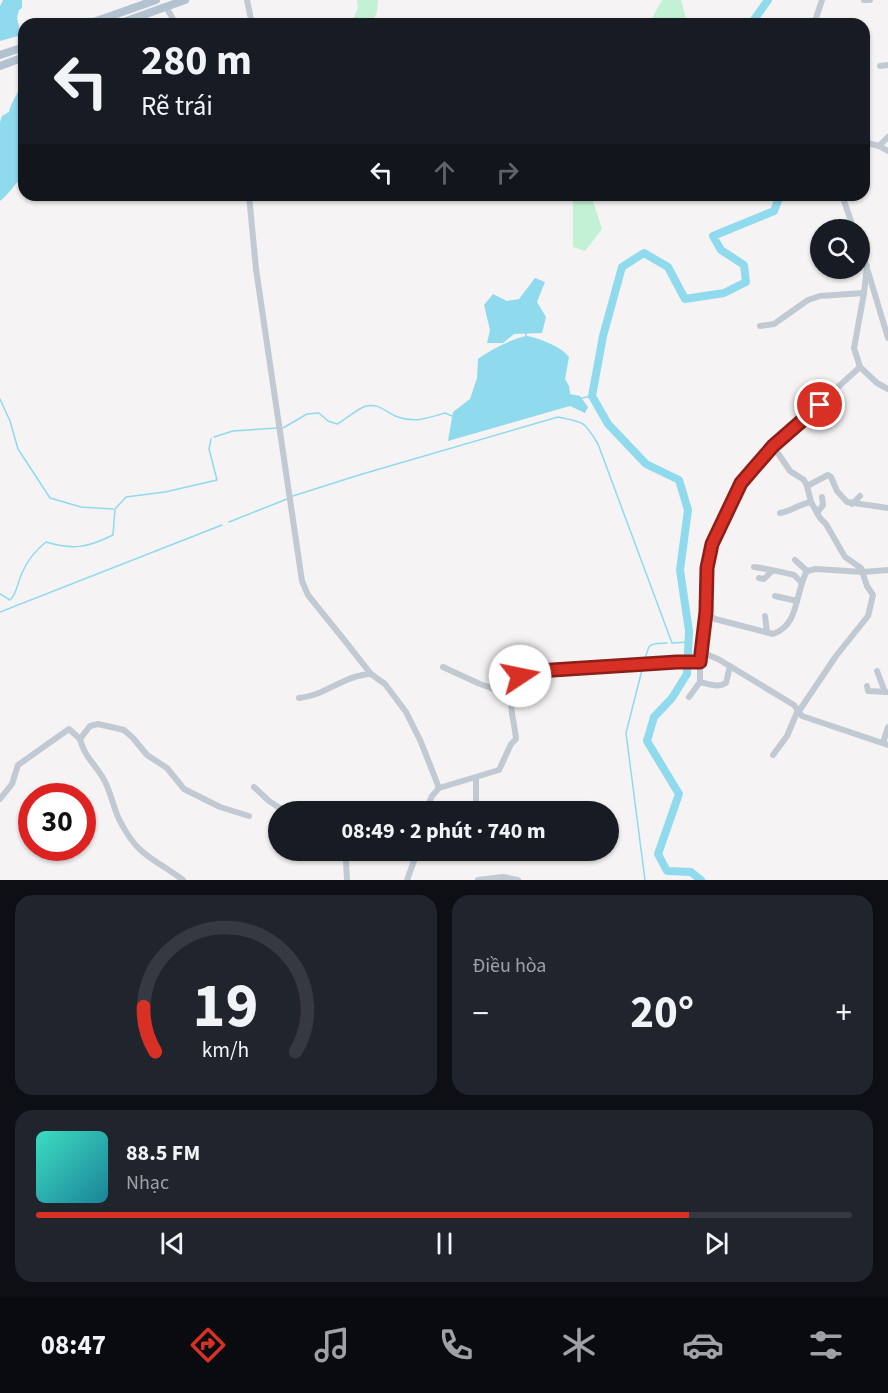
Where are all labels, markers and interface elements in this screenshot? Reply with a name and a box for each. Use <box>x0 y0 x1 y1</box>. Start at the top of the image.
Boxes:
text: 280 m <box>141 31 252 91</box>
icon: left <box>42 42 120 120</box>
text: Rẽ trái <box>141 87 213 126</box>
icon: left <box>365 156 398 189</box>
icon: ahead <box>428 156 461 189</box>
icon: right <box>491 156 524 189</box>
map controls <box>810 219 870 279</box>
button: search <box>810 219 870 279</box>
pin <box>794 379 845 430</box>
icon: arrive <box>803 388 836 421</box>
position arrow <box>488 644 552 708</box>
speed limit sign: 30 <box>18 783 96 861</box>
text: 08:49 · 2 phút · 740 m <box>341 815 546 847</box>
text: Điều hòa <box>473 952 546 980</box>
text: 19 <box>193 962 259 1051</box>
text: 20° <box>630 981 694 1045</box>
text: − <box>473 990 489 1037</box>
text: + <box>836 990 852 1037</box>
text: km/h <box>202 1035 250 1066</box>
text: 88.5 FM <box>126 1137 200 1169</box>
text: Nhạc <box>126 1169 169 1197</box>
icon: previous <box>156 1227 189 1260</box>
icon: pause <box>428 1227 461 1260</box>
icon: next <box>700 1227 733 1260</box>
icon: directions <box>187 1324 229 1366</box>
icon: music <box>311 1324 353 1366</box>
icon: phone <box>435 1324 477 1366</box>
icon: climate <box>558 1324 600 1366</box>
icon: car <box>682 1324 724 1366</box>
icon: filters <box>805 1324 847 1366</box>
text: 08:47 <box>41 1326 106 1365</box>

